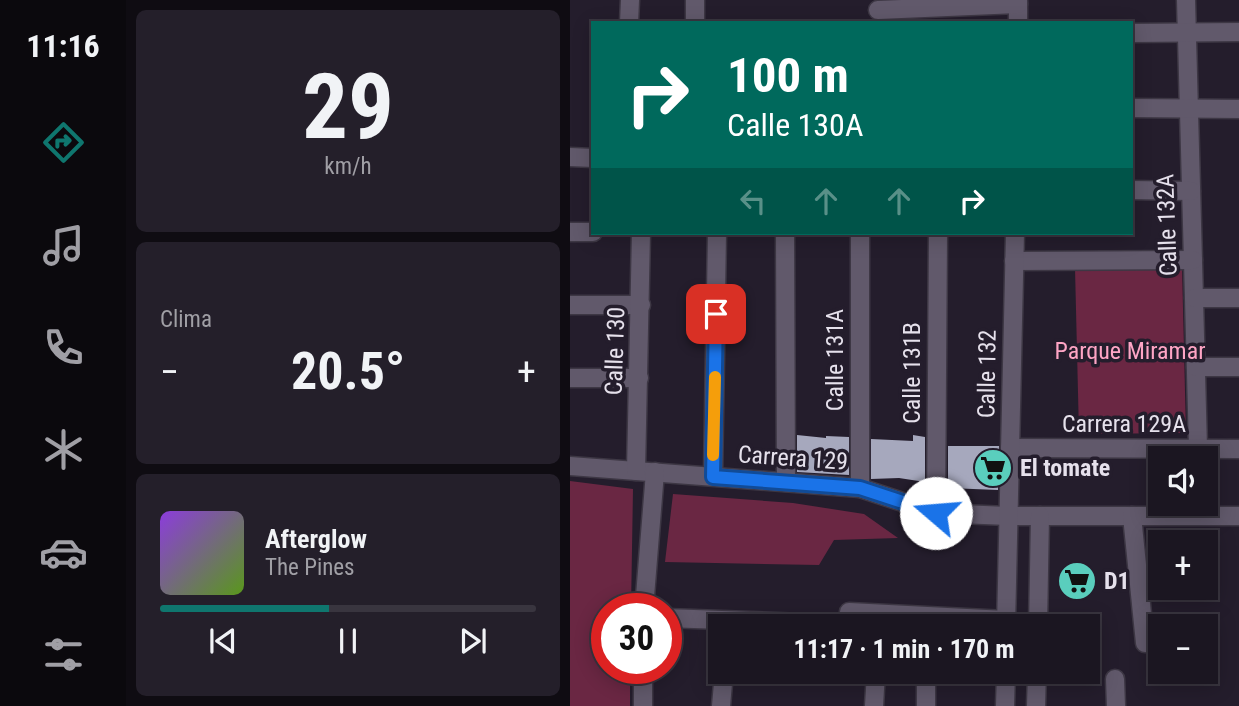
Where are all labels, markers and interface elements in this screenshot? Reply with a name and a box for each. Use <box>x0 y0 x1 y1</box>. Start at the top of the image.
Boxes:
text: 11:16 <box>26 27 100 65</box>
text: 100 m <box>727 47 849 104</box>
icon: right <box>612 49 703 140</box>
text: 29 <box>302 54 394 160</box>
text: Calle 130A <box>727 106 863 144</box>
icon: directions <box>39 118 88 167</box>
text: km/h <box>324 153 372 180</box>
street label: Calle 132A <box>1151 173 1183 277</box>
icon: left <box>734 182 772 220</box>
icon: ahead <box>807 182 845 220</box>
icon: ahead <box>880 182 918 220</box>
icon: right <box>953 182 991 220</box>
icon: music <box>39 221 88 270</box>
pin <box>686 284 746 344</box>
icon: arrive <box>697 295 735 333</box>
text: Clima <box>160 306 212 333</box>
street label: Calle 130 <box>599 306 631 396</box>
street label: Calle 131A <box>821 309 849 411</box>
street label: Calle 131B <box>898 322 926 424</box>
icon: phone <box>39 323 88 372</box>
street label: Calle 132 <box>972 330 1002 418</box>
park label: Parque Miramar <box>1055 337 1205 365</box>
text: 20.5° <box>291 341 405 402</box>
text: − <box>160 350 179 394</box>
text: + <box>517 350 536 394</box>
street label: Carrera 129A <box>1062 410 1186 438</box>
icon: climate <box>39 425 88 474</box>
street label: Carrera 129 <box>737 440 849 476</box>
map controls <box>1148 446 1218 684</box>
button: sound <box>1148 446 1218 516</box>
supermarket icon: El tomate <box>972 447 1014 489</box>
place label: El tomate <box>1020 454 1110 482</box>
position arrow <box>899 476 973 550</box>
text: Afterglow <box>265 524 367 554</box>
icon: car <box>39 528 88 577</box>
button: + <box>1148 530 1218 600</box>
text: The Pines <box>265 554 355 581</box>
supermarket icon: D1 <box>1056 560 1098 602</box>
place label: D1 <box>1104 567 1130 595</box>
speed limit sign: 30 <box>591 593 682 684</box>
button: − <box>1148 614 1218 684</box>
icon: previous <box>204 622 242 660</box>
icon: pause <box>329 622 367 660</box>
icon: next <box>454 622 492 660</box>
icon: filters <box>39 630 88 679</box>
text: 11:17 · 1 min · 170 m <box>794 634 1014 664</box>

